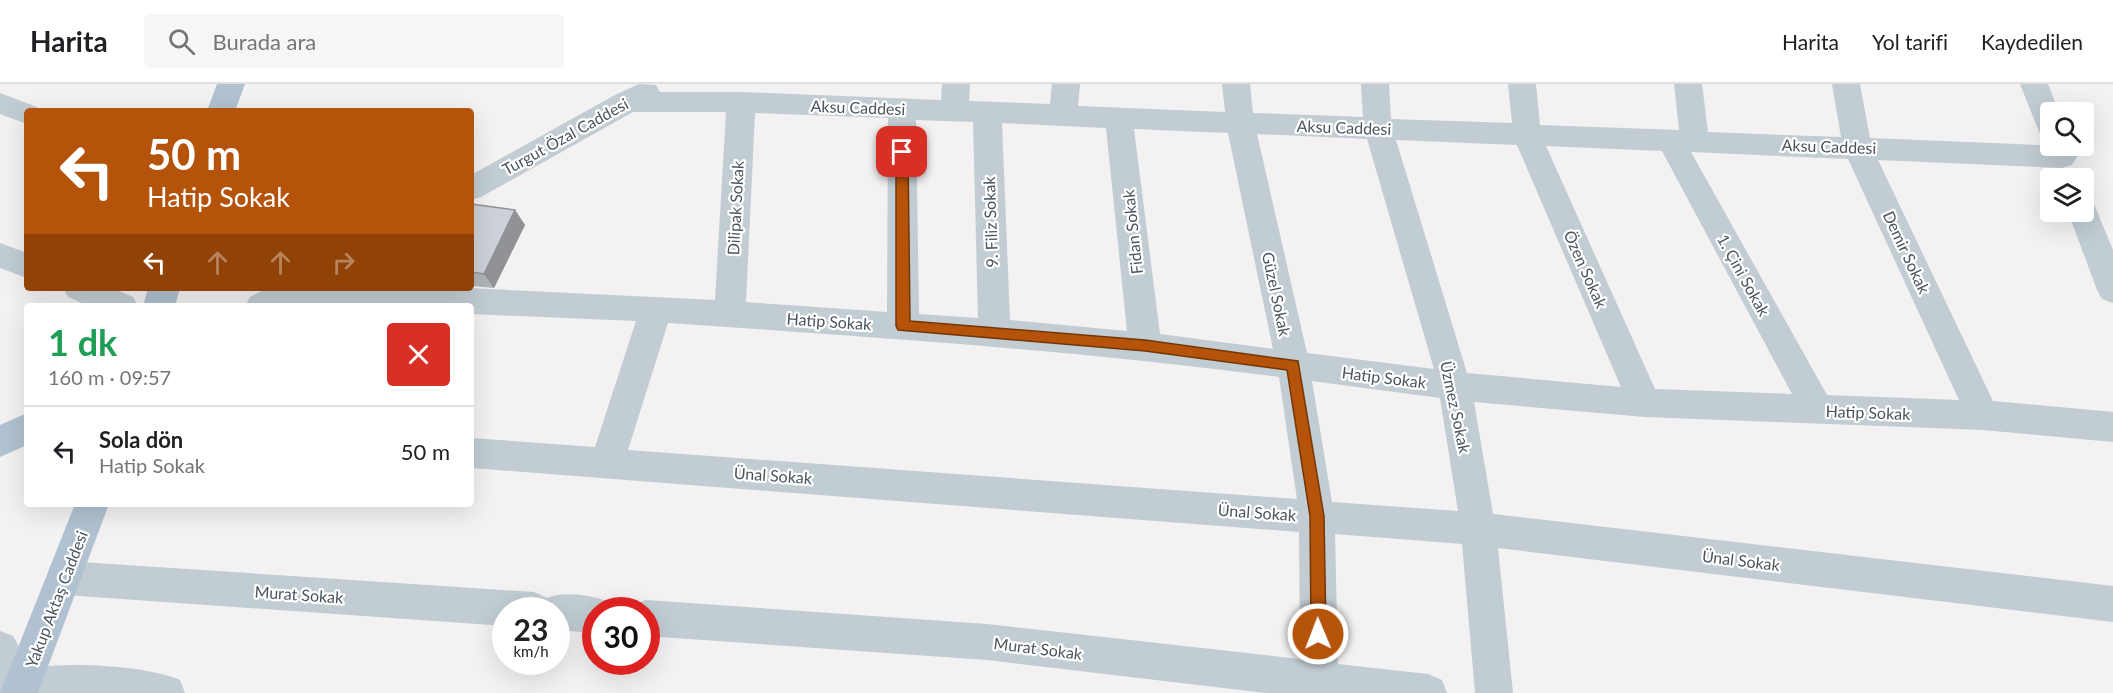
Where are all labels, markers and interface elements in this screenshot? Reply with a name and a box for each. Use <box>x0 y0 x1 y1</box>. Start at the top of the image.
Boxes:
search box <box>144 14 564 68</box>
text: Harita <box>30 24 108 58</box>
icon: search <box>165 25 198 58</box>
text: Burada ara <box>213 28 316 55</box>
text: Harita <box>1782 29 1839 54</box>
text: Yol tarifi <box>1872 29 1948 54</box>
text: Kaydedilen <box>1981 29 2083 54</box>
street label: Turgut Özal Caddesi <box>499 94 631 178</box>
street label: Aksu Caddesi <box>810 96 906 118</box>
map controls <box>2040 102 2094 222</box>
button: search <box>2040 102 2094 156</box>
street label: Aksu Caddesi <box>1296 116 1392 138</box>
pin <box>876 126 927 177</box>
text: 50 m <box>147 129 241 179</box>
icon: left <box>48 132 126 210</box>
icon: arrive <box>885 135 918 168</box>
street label: Aksu Caddesi <box>1781 135 1877 157</box>
street label: Dilipak Sokak <box>723 159 747 256</box>
button: layers <box>2040 168 2094 222</box>
street label: 9. Filiz Sokak <box>979 175 1001 268</box>
text: Hatip Sokak <box>147 180 290 213</box>
street label: Fidan Sokak <box>1118 188 1146 275</box>
street label: Demir Sokak <box>1880 208 1935 297</box>
street label: Özen Sokak <box>1560 227 1612 312</box>
street label: 1. Çini Sokak <box>1714 231 1775 320</box>
icon: left <box>138 246 171 279</box>
icon: ahead <box>201 246 234 279</box>
icon: ahead <box>264 246 297 279</box>
icon: right <box>327 246 360 279</box>
street label: Güzel Sokak <box>1259 250 1295 339</box>
street label: Hatip Sokak <box>786 309 873 333</box>
text: 1 dk <box>48 320 117 364</box>
button: close <box>387 323 450 386</box>
street label: Üzmez Sokak <box>1437 359 1475 456</box>
street label: Hatip Sokak <box>1341 362 1428 392</box>
text: 160 m · 09:57 <box>48 365 171 389</box>
street label: Hatip Sokak <box>1825 401 1912 423</box>
text: Sola dön <box>99 426 183 453</box>
icon: left <box>48 435 81 468</box>
text: 50 m <box>401 438 450 465</box>
text: Hatip Sokak <box>99 453 205 477</box>
street label: Ünal Sokak <box>733 463 814 487</box>
street label: Ünal Sokak <box>1217 500 1298 524</box>
street label: Yakup Aktaş Caddesi <box>21 528 91 670</box>
street label: Ünal Sokak <box>1701 546 1782 574</box>
street label: Murat Sokak <box>254 581 345 607</box>
speed limit sign: 30 <box>582 597 660 675</box>
position arrow <box>1286 602 1350 666</box>
text: 23 <box>514 611 548 647</box>
street label: Murat Sokak <box>993 633 1084 663</box>
text: km/h <box>513 642 549 660</box>

